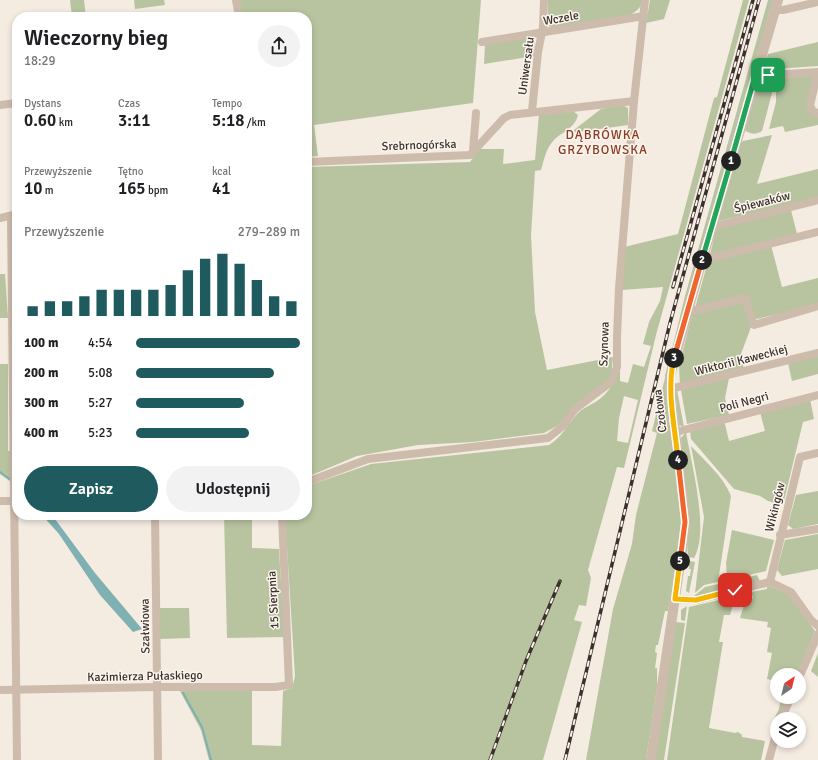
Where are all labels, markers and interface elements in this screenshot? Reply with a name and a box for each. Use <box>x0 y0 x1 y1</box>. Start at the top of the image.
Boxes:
street label: Wczele <box>542 8 580 29</box>
text: Wieczorny bieg <box>24 24 168 51</box>
button: share <box>258 25 300 67</box>
street label: Uniwersału <box>515 36 538 96</box>
text: 18:29 <box>24 53 56 69</box>
pin <box>751 58 785 92</box>
icon: arrive <box>757 64 779 86</box>
text: Dystans <box>24 97 61 110</box>
text: Czas <box>118 97 140 110</box>
text: Tempo <box>212 97 242 110</box>
text: 0.60 <box>24 110 56 131</box>
text: 3:11 <box>118 110 150 131</box>
text: 5:18 <box>212 110 244 131</box>
text: km <box>56 116 73 129</box>
text: /km <box>244 116 266 129</box>
district label: DĄBRÓWKA GRZYBOWSKA <box>558 127 648 158</box>
street label: Srebrnogórska <box>381 137 457 154</box>
pin: 1 <box>721 151 741 171</box>
text: 1 <box>728 154 734 167</box>
text: Przewyższenie <box>24 165 92 178</box>
text: Tętno <box>118 165 144 178</box>
text: kcal <box>212 165 231 178</box>
text: 10 <box>24 178 42 199</box>
text: 165 <box>118 178 146 199</box>
text: 41 <box>212 178 230 199</box>
text: m <box>42 184 54 197</box>
text: bpm <box>146 184 168 197</box>
street label: Śpiewaków <box>732 188 792 217</box>
text: Przewyższenie <box>24 224 104 240</box>
text: 279–289 m <box>238 224 300 240</box>
pin: 2 <box>692 250 712 270</box>
text: 2 <box>699 253 705 266</box>
street label: Szynowa <box>596 321 613 367</box>
text: 100 m <box>24 335 58 351</box>
text: 4:54 <box>88 335 113 351</box>
street label: Wiktorii Kaweckiej <box>693 342 789 379</box>
pin: 3 <box>664 348 684 368</box>
text: 3 <box>671 351 677 364</box>
text: 200 m <box>24 365 58 381</box>
text: 5:08 <box>88 365 113 381</box>
street label: Czołowa <box>650 388 671 433</box>
street label: Poli Negri <box>718 389 770 416</box>
text: 300 m <box>24 395 58 411</box>
text: 5:27 <box>88 395 113 411</box>
text: 400 m <box>24 425 58 441</box>
text: 5:23 <box>88 425 113 441</box>
pin: 4 <box>668 450 688 470</box>
text: 4 <box>675 453 681 466</box>
button: Zapisz <box>24 466 158 512</box>
button: Udostępnij <box>166 466 300 512</box>
street label: Wikingów <box>762 481 789 533</box>
pin: 5 <box>670 551 690 571</box>
text: 5 <box>677 554 683 567</box>
street label: 15 Sierpnia <box>264 571 283 629</box>
pin <box>718 573 752 607</box>
icon: check <box>724 579 746 601</box>
street label: Szałwiowa <box>138 598 153 654</box>
street label: Kazimierza Pułaskiego <box>87 668 203 685</box>
north arrow <box>770 668 806 704</box>
map controls <box>770 668 806 748</box>
button: layers <box>770 712 806 748</box>

